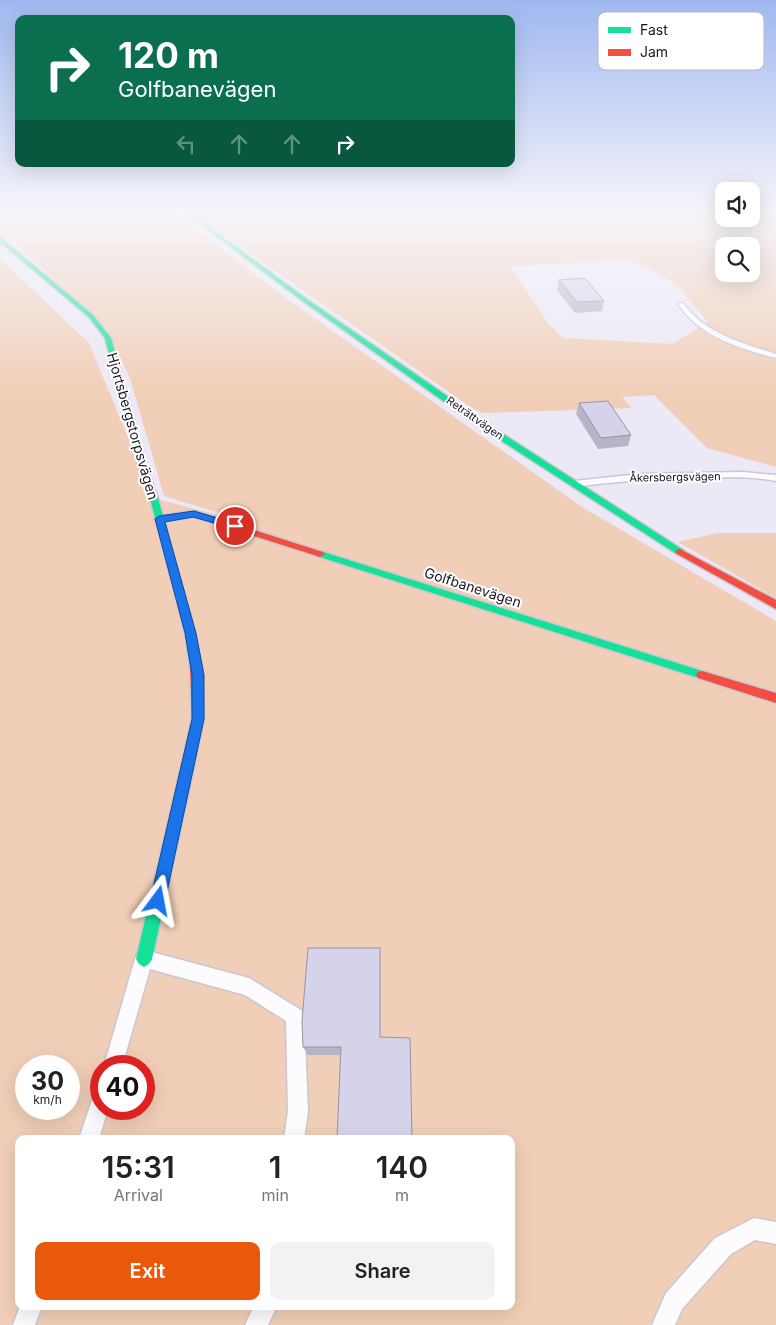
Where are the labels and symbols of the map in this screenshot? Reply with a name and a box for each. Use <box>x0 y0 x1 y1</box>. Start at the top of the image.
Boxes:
legend <box>598 12 764 70</box>
text: Fast <box>640 21 668 38</box>
text: Jam <box>640 43 668 60</box>
street label: Hjortsbergstorpsvägen <box>104 350 162 502</box>
street label: Reträttvägen <box>444 393 506 443</box>
street label: Åkersbergsvägen <box>629 469 721 485</box>
pin <box>214 505 256 547</box>
street label: Golfbanevägen <box>422 563 524 611</box>
position arrow <box>131 874 183 926</box>
speed limit sign: 40 <box>90 1055 155 1120</box>

